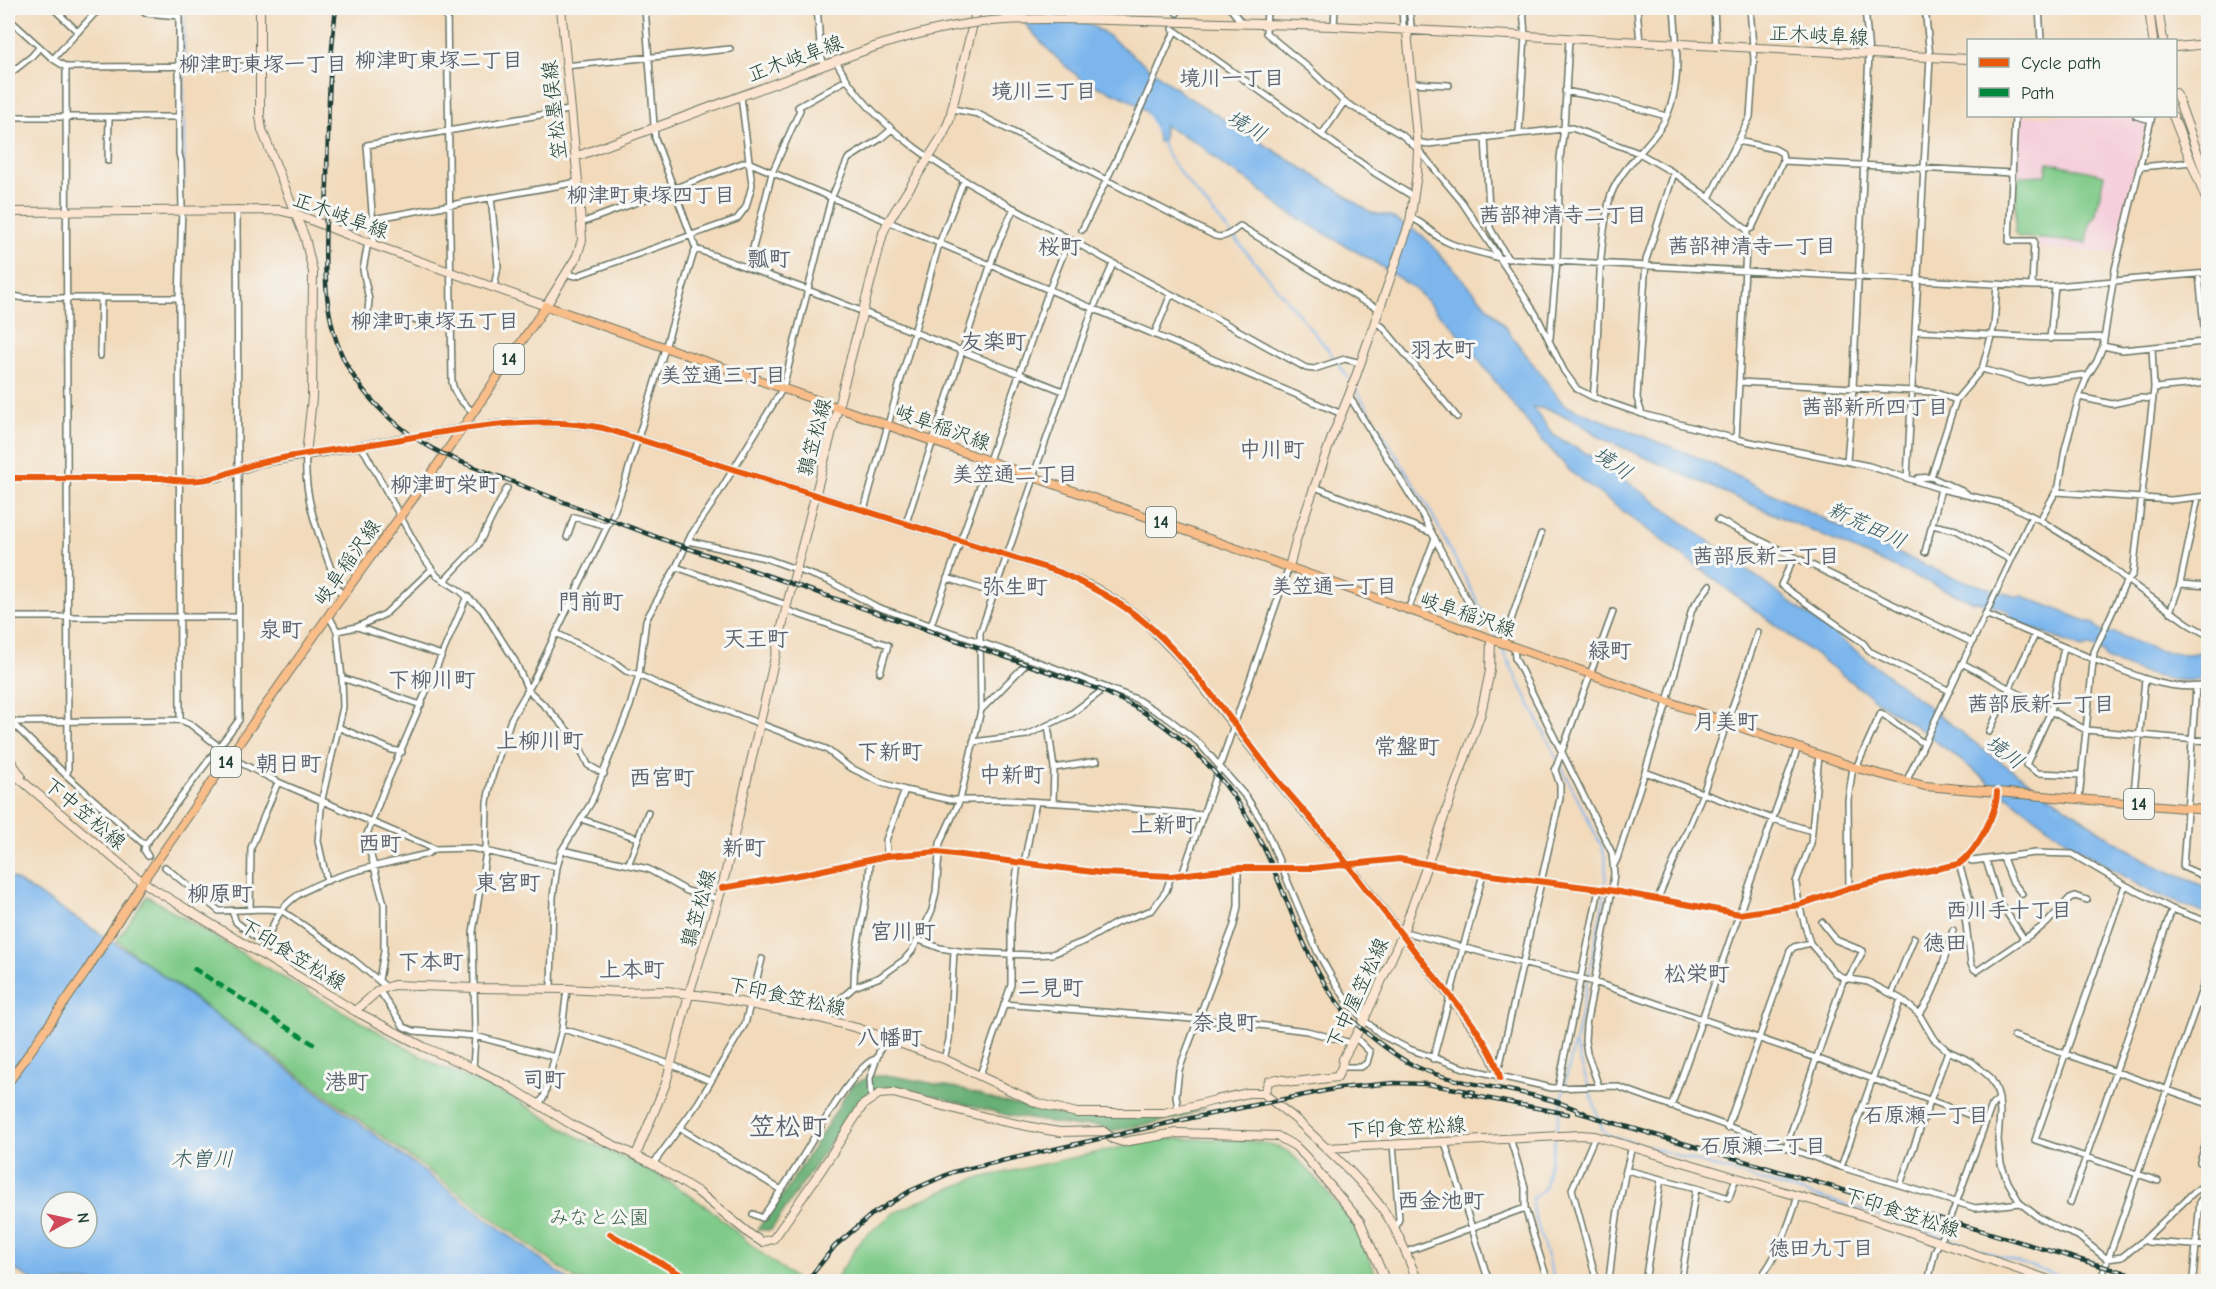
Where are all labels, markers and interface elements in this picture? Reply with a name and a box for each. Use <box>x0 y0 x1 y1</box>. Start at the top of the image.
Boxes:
street label: 正木岐阜線 <box>1768 21 1870 50</box>
street label: 正木岐阜線 <box>744 31 846 86</box>
legend <box>1967 39 2177 117</box>
district label: 柳津町東塚二丁目 <box>355 48 523 72</box>
district label: 柳津町東塚一丁目 <box>179 52 347 76</box>
text: Cycle path <box>2021 53 2101 74</box>
street label: 笠松墨俣線 <box>538 59 571 161</box>
district label: 境川一丁目 <box>1180 66 1285 90</box>
district label: 境川三丁目 <box>992 79 1097 103</box>
text: Path <box>2021 83 2054 104</box>
water label: 境川 <box>1223 105 1271 147</box>
district label: 柳津町東塚四丁目 <box>567 183 735 207</box>
street label: 正木岐阜線 <box>290 188 392 243</box>
district label: 茜部神清寺二丁目 <box>1479 203 1647 227</box>
district label: 桜町 <box>1038 234 1082 260</box>
district label: 茜部神清寺一丁目 <box>1668 234 1836 258</box>
district label: 瓢町 <box>747 246 791 272</box>
district label: 柳津町東塚五丁目 <box>351 309 519 333</box>
district label: 友楽町 <box>961 329 1027 355</box>
district label: 羽衣町 <box>1410 337 1476 363</box>
road number: 14 <box>494 344 524 374</box>
district label: 美笠通三丁目 <box>660 363 786 387</box>
district label: 茜部新所四丁目 <box>1802 395 1949 419</box>
street label: 鶉笠松線 <box>793 396 836 479</box>
street label: 岐阜稲沢線 <box>892 400 994 455</box>
district label: 中川町 <box>1239 437 1305 463</box>
water label: 境川 <box>1589 441 1637 485</box>
district label: 美笠通二丁目 <box>952 462 1078 486</box>
district label: 柳津町栄町 <box>390 472 500 498</box>
water label: 新荒田川 <box>1824 496 1910 554</box>
road number: 14 <box>1146 507 1176 537</box>
street label: 岐阜稲沢線 <box>309 515 386 610</box>
district label: 茜部辰新二丁目 <box>1693 544 1840 568</box>
district label: 弥生町 <box>982 574 1048 600</box>
district label: 美笠通一丁目 <box>1271 574 1397 598</box>
street label: 岐阜稲沢線 <box>1417 587 1519 642</box>
district label: 門前町 <box>558 589 624 615</box>
district label: 泉町 <box>259 617 303 643</box>
district label: 天王町 <box>723 626 789 652</box>
district label: 緑町 <box>1588 638 1632 664</box>
district label: 下柳川町 <box>388 667 476 693</box>
district label: 茜部辰新一丁目 <box>1968 692 2115 716</box>
district label: 月美町 <box>1693 709 1759 735</box>
district label: 上柳川町 <box>496 728 584 754</box>
water label: 境川 <box>1981 730 2029 774</box>
district label: 常盤町 <box>1374 734 1440 760</box>
district label: 下新町 <box>857 739 923 765</box>
road number: 14 <box>211 747 241 777</box>
district label: 朝日町 <box>256 751 322 777</box>
district label: 中新町 <box>979 762 1045 788</box>
district label: 西宮町 <box>629 765 695 791</box>
street label: 下中笠松線 <box>39 772 130 854</box>
road number: 14 <box>2124 789 2154 819</box>
district label: 上新町 <box>1131 812 1197 838</box>
district label: 西町 <box>358 831 402 857</box>
district label: 新町 <box>722 835 766 861</box>
street label: 鶉笠松線 <box>676 867 721 950</box>
district label: 東宮町 <box>475 870 541 896</box>
district label: 柳原町 <box>187 881 253 907</box>
district label: 西川手十丁目 <box>1946 898 2072 922</box>
street label: 下印食笠松線 <box>235 914 350 995</box>
district label: 宮川町 <box>870 919 936 945</box>
district label: 徳田 <box>1923 930 1967 956</box>
street label: 下中屋笠松線 <box>1322 934 1393 1052</box>
district label: 下本町 <box>398 949 464 975</box>
district label: 上本町 <box>599 957 665 983</box>
district label: 松栄町 <box>1664 961 1730 987</box>
street label: 下印食笠松線 <box>726 973 848 1020</box>
district label: 二見町 <box>1018 975 1084 1001</box>
district label: 奈良町 <box>1192 1010 1258 1036</box>
district label: 八幡町 <box>857 1025 923 1051</box>
district label: 司町 <box>522 1067 566 1093</box>
district label: 港町 <box>325 1069 369 1095</box>
district label: 石原瀬一丁目 <box>1863 1103 1989 1127</box>
district label: 笠松町 <box>749 1112 827 1142</box>
street label: 下印食笠松線 <box>1346 1113 1467 1142</box>
district label: 石原瀬二丁目 <box>1700 1134 1826 1158</box>
water label: 木曽川 <box>171 1147 234 1171</box>
street label: 下印食笠松線 <box>1841 1183 1962 1242</box>
district label: 西金池町 <box>1397 1188 1485 1214</box>
north arrow <box>39 1190 99 1250</box>
park label: みなと公園 <box>549 1206 649 1229</box>
text: N <box>73 1212 93 1224</box>
district label: 徳田九丁目 <box>1769 1236 1874 1260</box>

